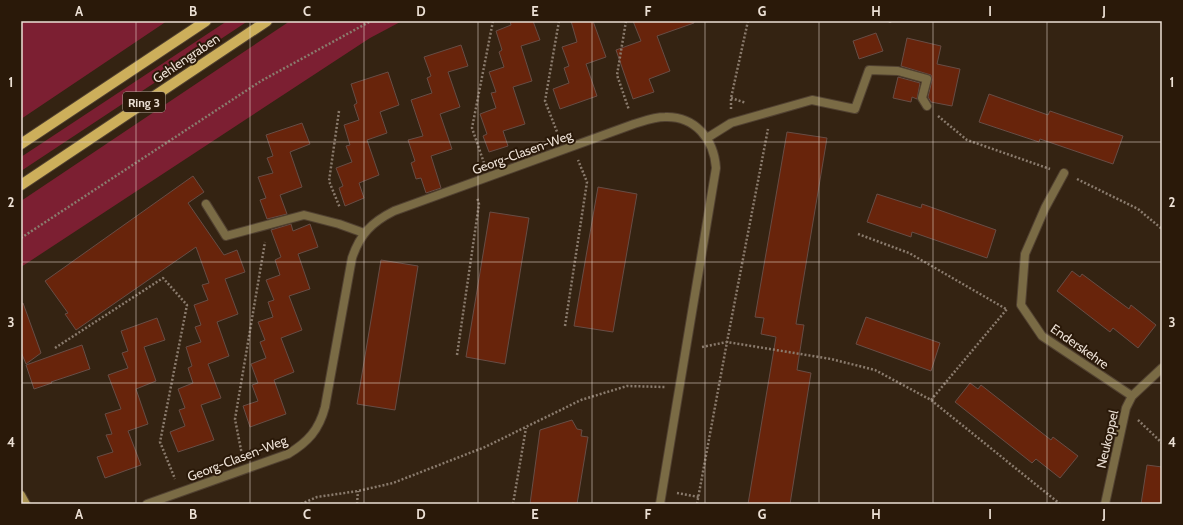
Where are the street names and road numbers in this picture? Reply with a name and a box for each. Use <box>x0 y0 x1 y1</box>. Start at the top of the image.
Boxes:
street label: Gehlengraben <box>150 30 222 86</box>
road number: Ring 3 <box>123 92 165 112</box>
street label: Georg-Clasen-Weg <box>470 126 575 178</box>
street label: Enderskehre <box>1048 320 1113 372</box>
street label: Neukoppel <box>1093 408 1121 470</box>
street label: Georg-Clasen-Weg <box>185 431 290 484</box>

